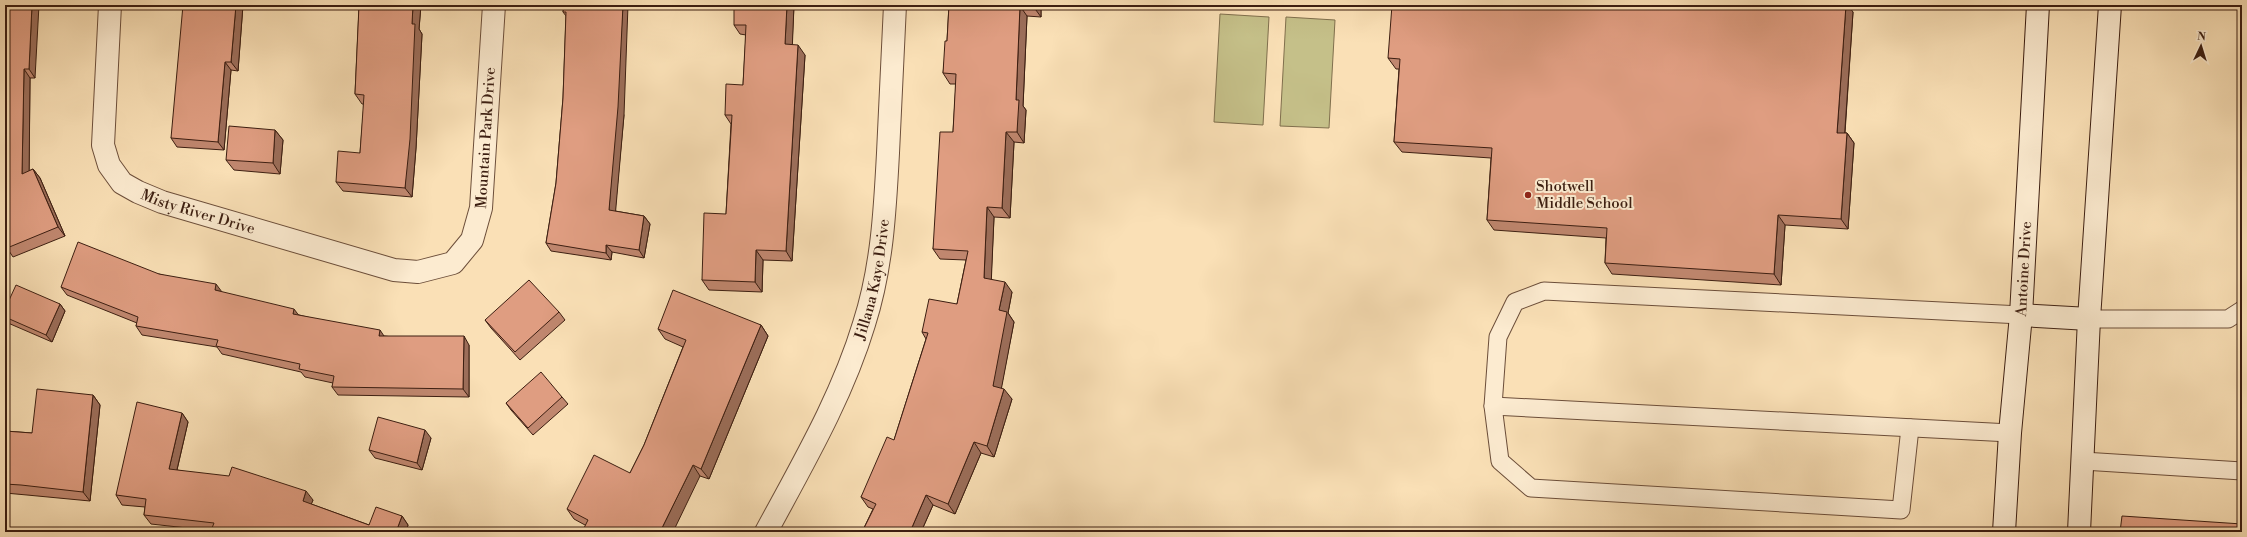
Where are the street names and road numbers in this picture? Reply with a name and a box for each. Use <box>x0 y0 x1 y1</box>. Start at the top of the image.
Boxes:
street label: Mountain Park Drive <box>472 66 500 209</box>
street label: Misty River Drive <box>138 185 257 239</box>
street label: Jillana Kaye Drive <box>850 218 894 343</box>
street label: Antoine Drive <box>2012 221 2036 318</box>

